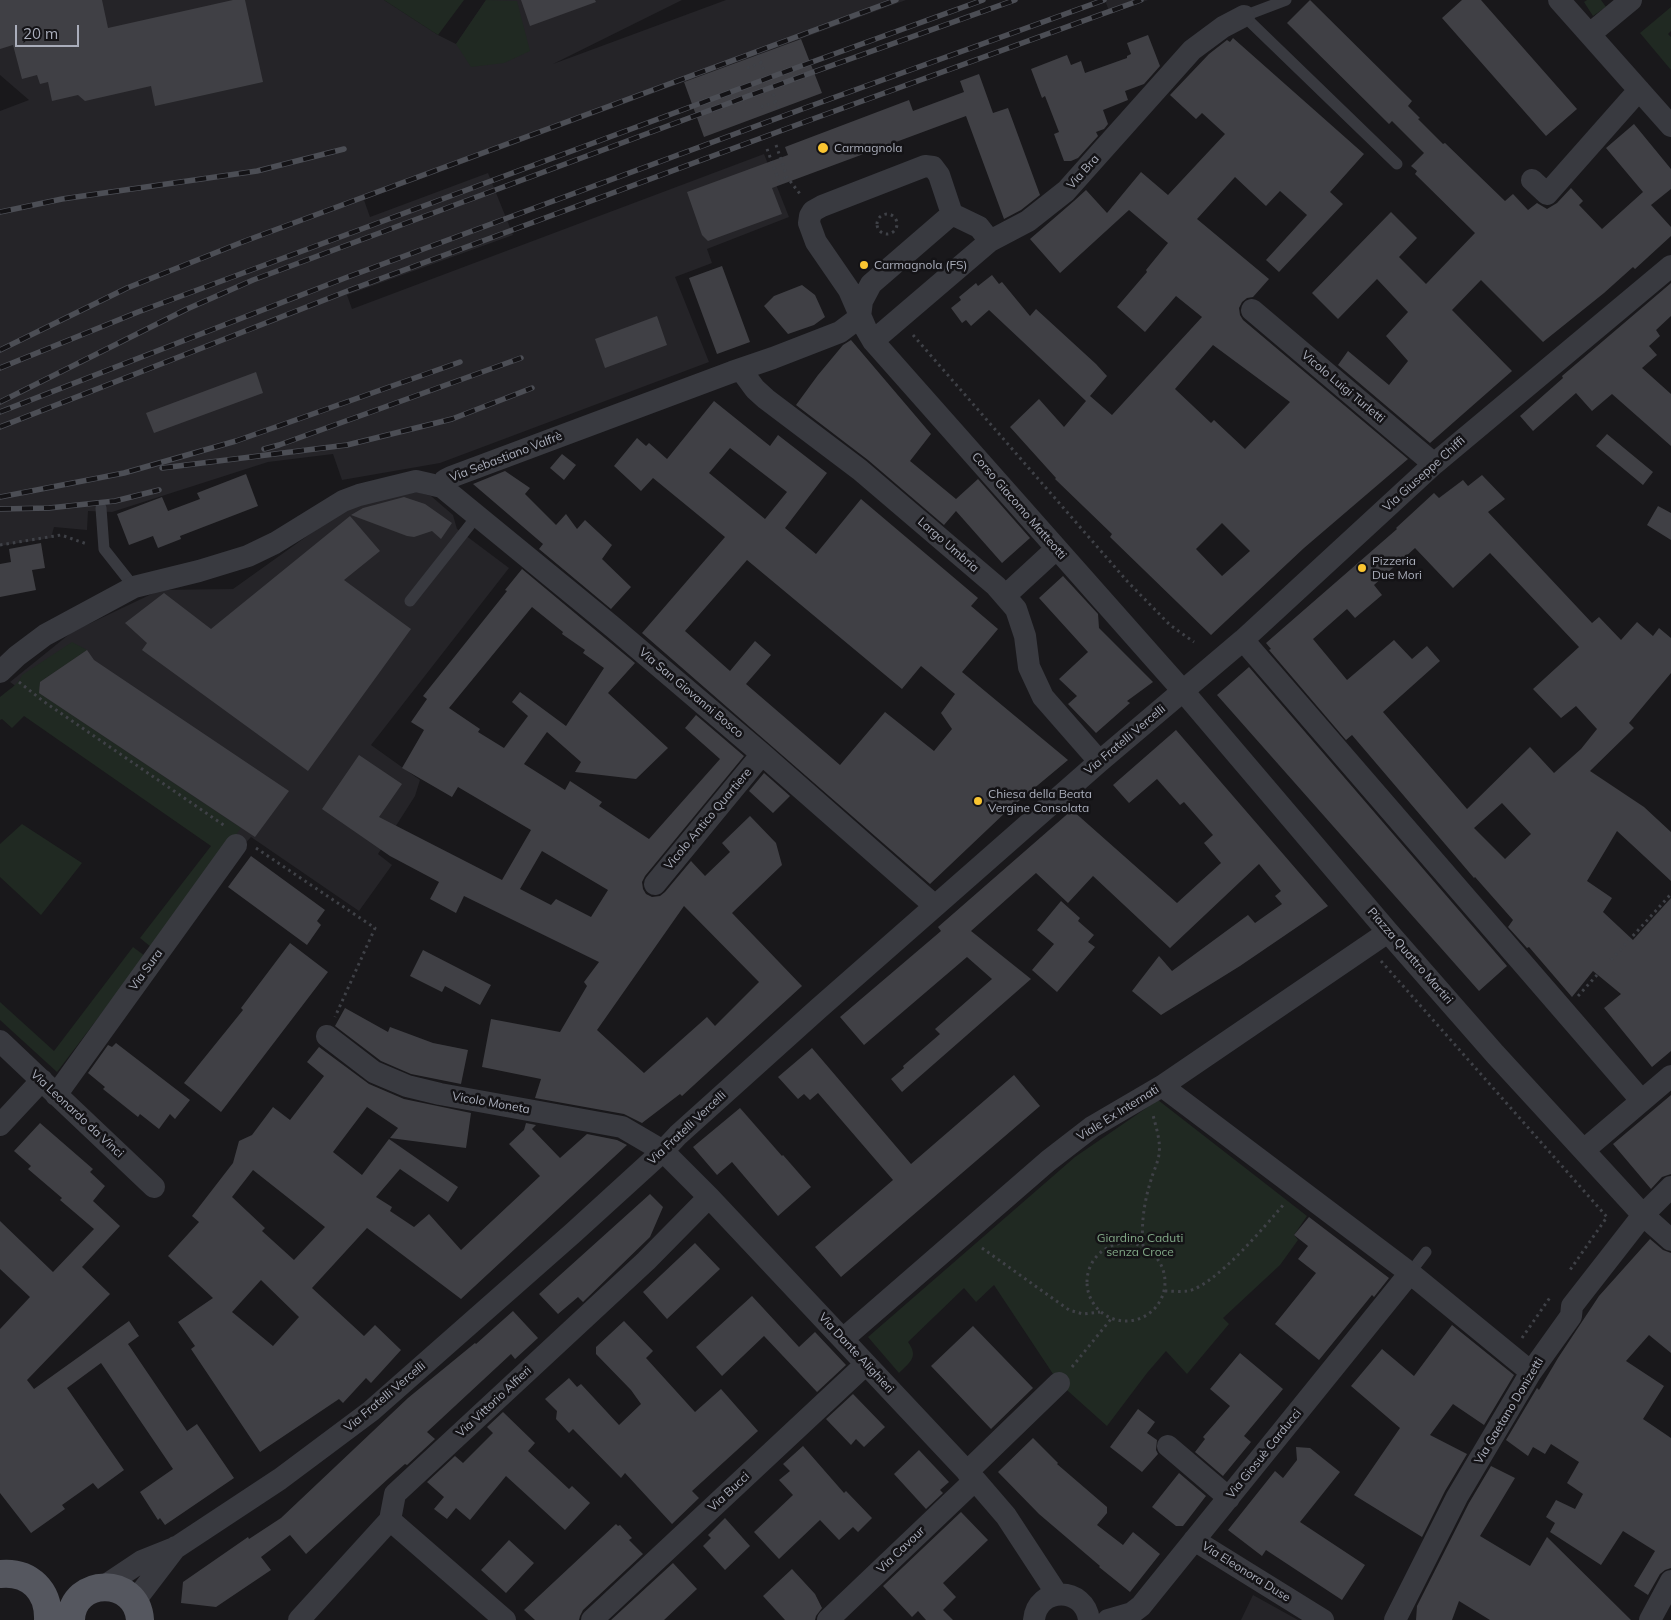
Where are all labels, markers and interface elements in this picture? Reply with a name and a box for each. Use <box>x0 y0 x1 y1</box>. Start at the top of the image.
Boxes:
scale bar <box>18 15 81 47</box>
text: 20 m <box>23 24 58 43</box>
marker: Carmagnola <box>816 141 830 155</box>
place label: Carmagnola <box>834 141 902 155</box>
street label: Via Bra <box>1064 152 1102 192</box>
place label: Carmagnola (FS) <box>874 258 967 272</box>
marker: Carmagnola (FS) <box>858 259 870 271</box>
street label: Vicolo Luigi Turletti <box>1298 348 1388 426</box>
street label: Via Sebastiano Valfrè <box>448 429 564 485</box>
street label: Via Giuseppe Chiffi <box>1380 433 1468 515</box>
street label: Corso Giacomo Matteotti <box>969 450 1069 562</box>
street label: Largo Umbria <box>915 515 981 575</box>
place label: Pizzeria Due Mori <box>1372 554 1422 582</box>
marker: Pizzeria Due Mori <box>1356 562 1368 574</box>
street label: Via San Giovanni Bosco <box>636 645 746 741</box>
street label: Via Fratelli Vercelli <box>1082 702 1168 778</box>
street label: Vicolo Antico Quartiere <box>661 765 755 873</box>
place label: Chiesa della Beata Vergine Consolata <box>988 787 1092 815</box>
marker: Chiesa della Beata Vergine Consolata <box>972 795 984 807</box>
street label: Piazza Quattro Martiri <box>1364 905 1456 1007</box>
street label: Via Sura <box>126 947 166 993</box>
street label: Via Leonardo da Vinci <box>28 1067 126 1161</box>
street label: Viale Ex Internati <box>1074 1082 1162 1144</box>
street label: Via Fratelli Vercelli <box>645 1088 729 1168</box>
street label: Vicolo Moneta <box>451 1089 531 1117</box>
park label: Giardino Caduti senza Croce <box>1097 1231 1183 1259</box>
street label: Via Dante Alighieri <box>815 1310 897 1396</box>
street label: Via Gaetano Donizetti <box>1471 1355 1547 1467</box>
street label: Via Fratelli Vercelli <box>342 1359 428 1435</box>
street label: Via Vittorio Alfieri <box>453 1364 535 1440</box>
street label: Via Giosuè Carducci <box>1224 1406 1304 1502</box>
street label: Via Bucci <box>705 1469 753 1515</box>
street label: Via Cavour <box>874 1524 928 1576</box>
street label: Via Eleonora Duse <box>1199 1539 1293 1605</box>

